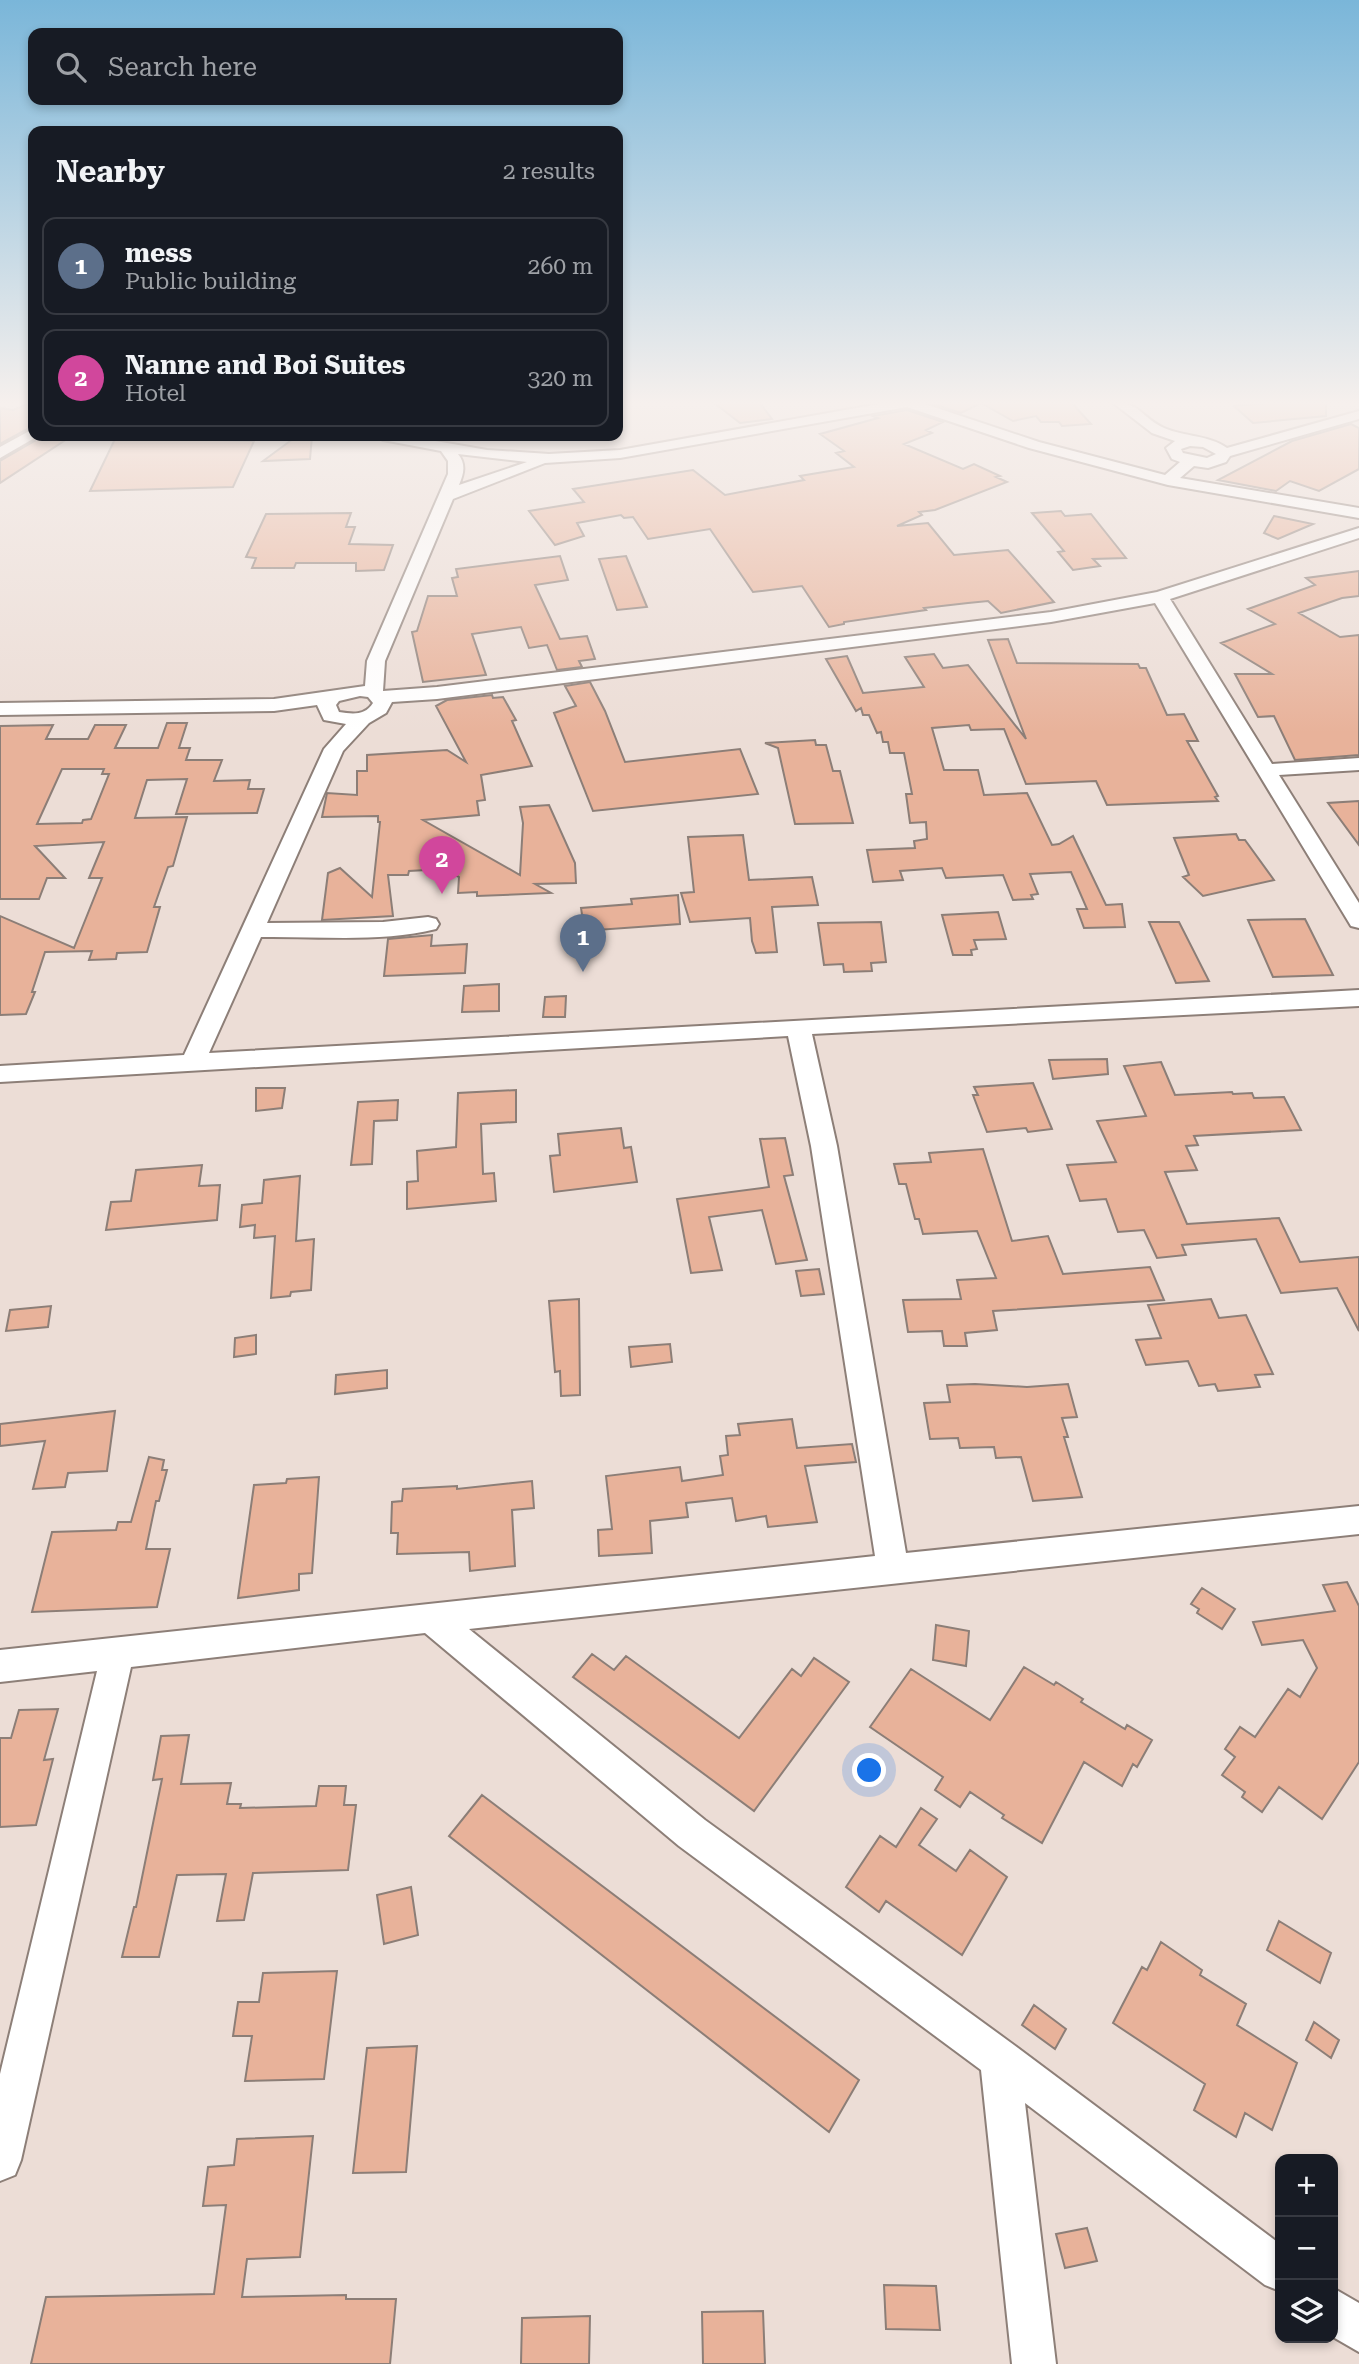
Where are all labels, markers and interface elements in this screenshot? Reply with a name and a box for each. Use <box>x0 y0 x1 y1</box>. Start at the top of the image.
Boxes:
search box <box>28 28 623 105</box>
icon: search <box>52 48 90 86</box>
text: Search here <box>108 52 257 82</box>
text: Nearby <box>56 154 165 189</box>
text: 2 results <box>503 158 595 185</box>
text: mess <box>125 238 192 268</box>
text: 1 <box>75 253 87 280</box>
text: 260 m <box>528 253 593 280</box>
text: Public building <box>125 268 296 295</box>
text: Nanne and Boi Suites <box>125 350 405 380</box>
text: 2 <box>75 365 87 392</box>
text: 320 m <box>528 365 593 392</box>
text: Hotel <box>125 380 186 407</box>
pin: 2 <box>419 836 465 894</box>
pin: 1 <box>560 914 606 972</box>
your location <box>852 1753 886 1787</box>
map controls <box>1275 2154 1338 2343</box>
button: + <box>1275 2154 1338 2217</box>
button: − <box>1275 2217 1338 2280</box>
button: layers <box>1275 2280 1338 2343</box>

